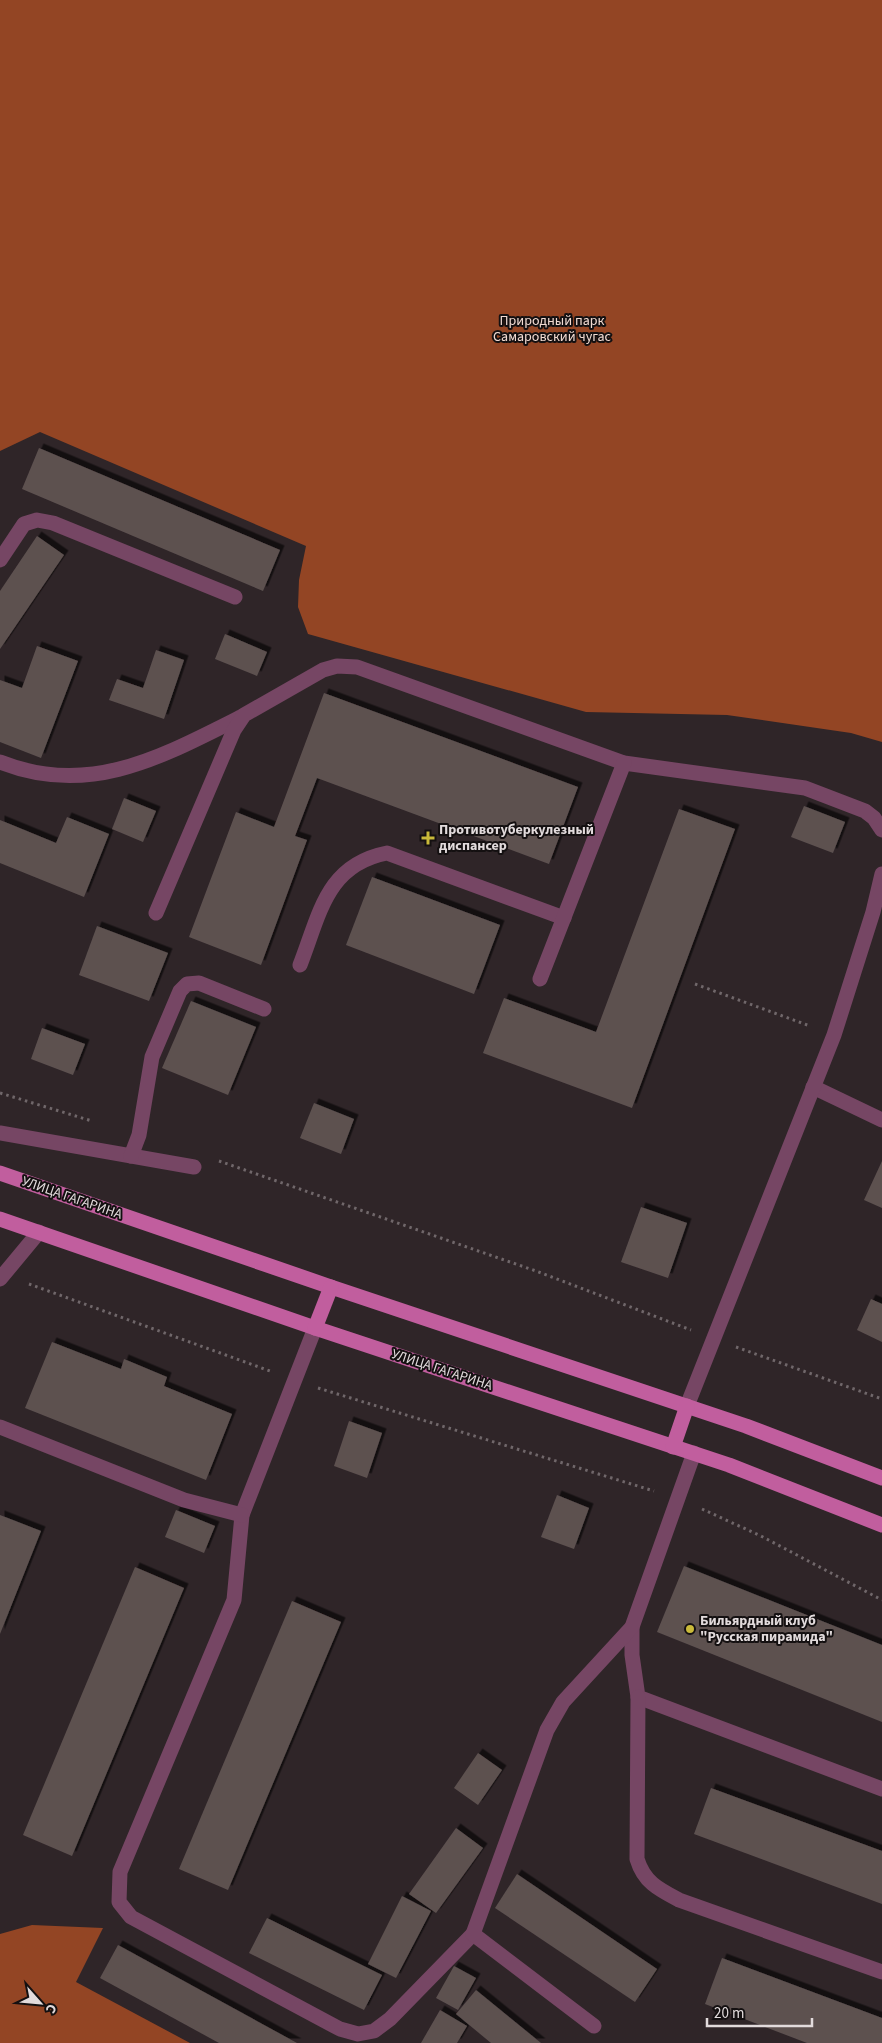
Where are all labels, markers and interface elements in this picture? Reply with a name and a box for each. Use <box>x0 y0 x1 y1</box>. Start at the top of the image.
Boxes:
park label: Природный парк Самаровский чугас <box>493 311 612 347</box>
place label: Противотуберкулезный диспансер <box>439 820 594 856</box>
marker: Противотуберкулезный диспансер <box>421 831 435 845</box>
street label: УЛИЦА ГАГАРИНА <box>19 1171 125 1225</box>
street label: УЛИЦА ГАГАРИНА <box>389 1344 495 1396</box>
place label: Бильярдный клуб "Русская пирамида" <box>700 1611 833 1647</box>
marker: Бильярдный клуб "Русская пирамида" <box>684 1623 696 1635</box>
north arrow <box>15 1978 65 2028</box>
scale bar <box>707 1996 812 2028</box>
text: С <box>40 2000 61 2017</box>
text: 20 m <box>714 2003 744 2024</box>

